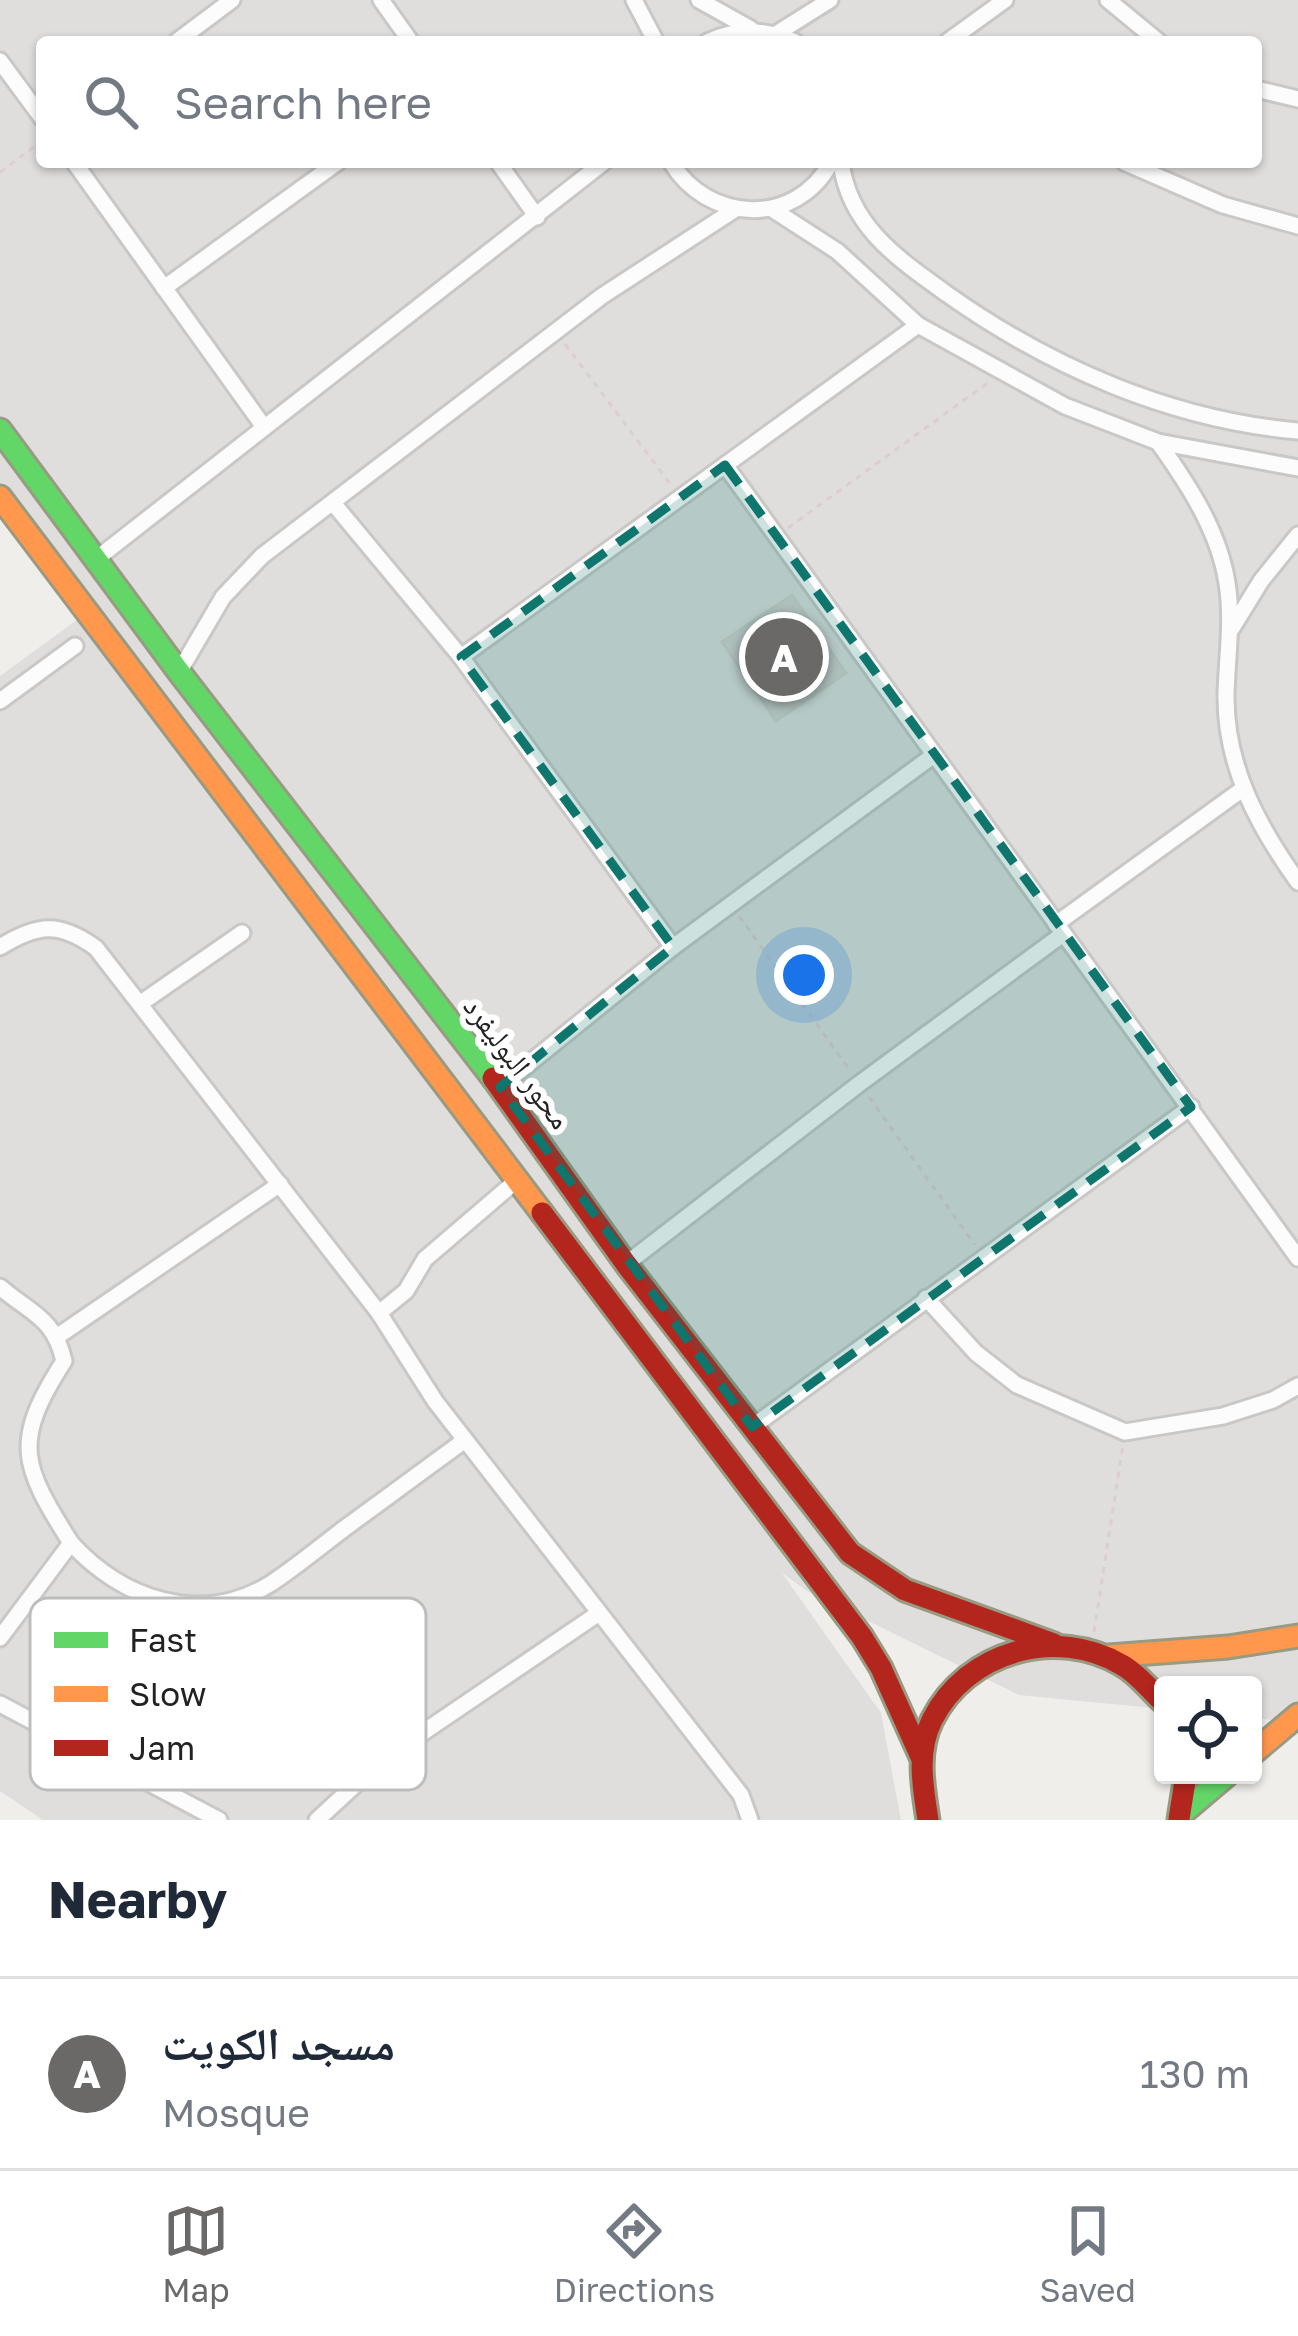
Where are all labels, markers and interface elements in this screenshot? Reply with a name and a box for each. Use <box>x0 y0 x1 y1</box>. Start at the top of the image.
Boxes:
search box <box>36 36 1262 168</box>
icon: search <box>78 69 144 135</box>
text: Search here <box>174 75 432 129</box>
pin: A <box>745 612 823 702</box>
your location <box>774 945 834 1005</box>
street label: محور البوليفرد <box>456 989 579 1136</box>
legend <box>30 1598 426 1790</box>
text: Fast <box>129 1620 197 1659</box>
text: Slow <box>129 1674 207 1713</box>
map controls <box>1154 1676 1262 1784</box>
button: locate <box>1154 1676 1262 1784</box>
text: Jam <box>129 1728 195 1767</box>
text: Nearby <box>48 1868 227 1929</box>
text: مسجد الكويت <box>162 2016 395 2070</box>
text: A <box>73 2050 101 2097</box>
text: 130 m <box>1140 2050 1250 2097</box>
text: Mosque <box>162 2089 310 2136</box>
tab: Map <box>162 2198 230 2309</box>
tab: Directions <box>554 2198 715 2309</box>
tab: Saved <box>1039 2198 1136 2309</box>

